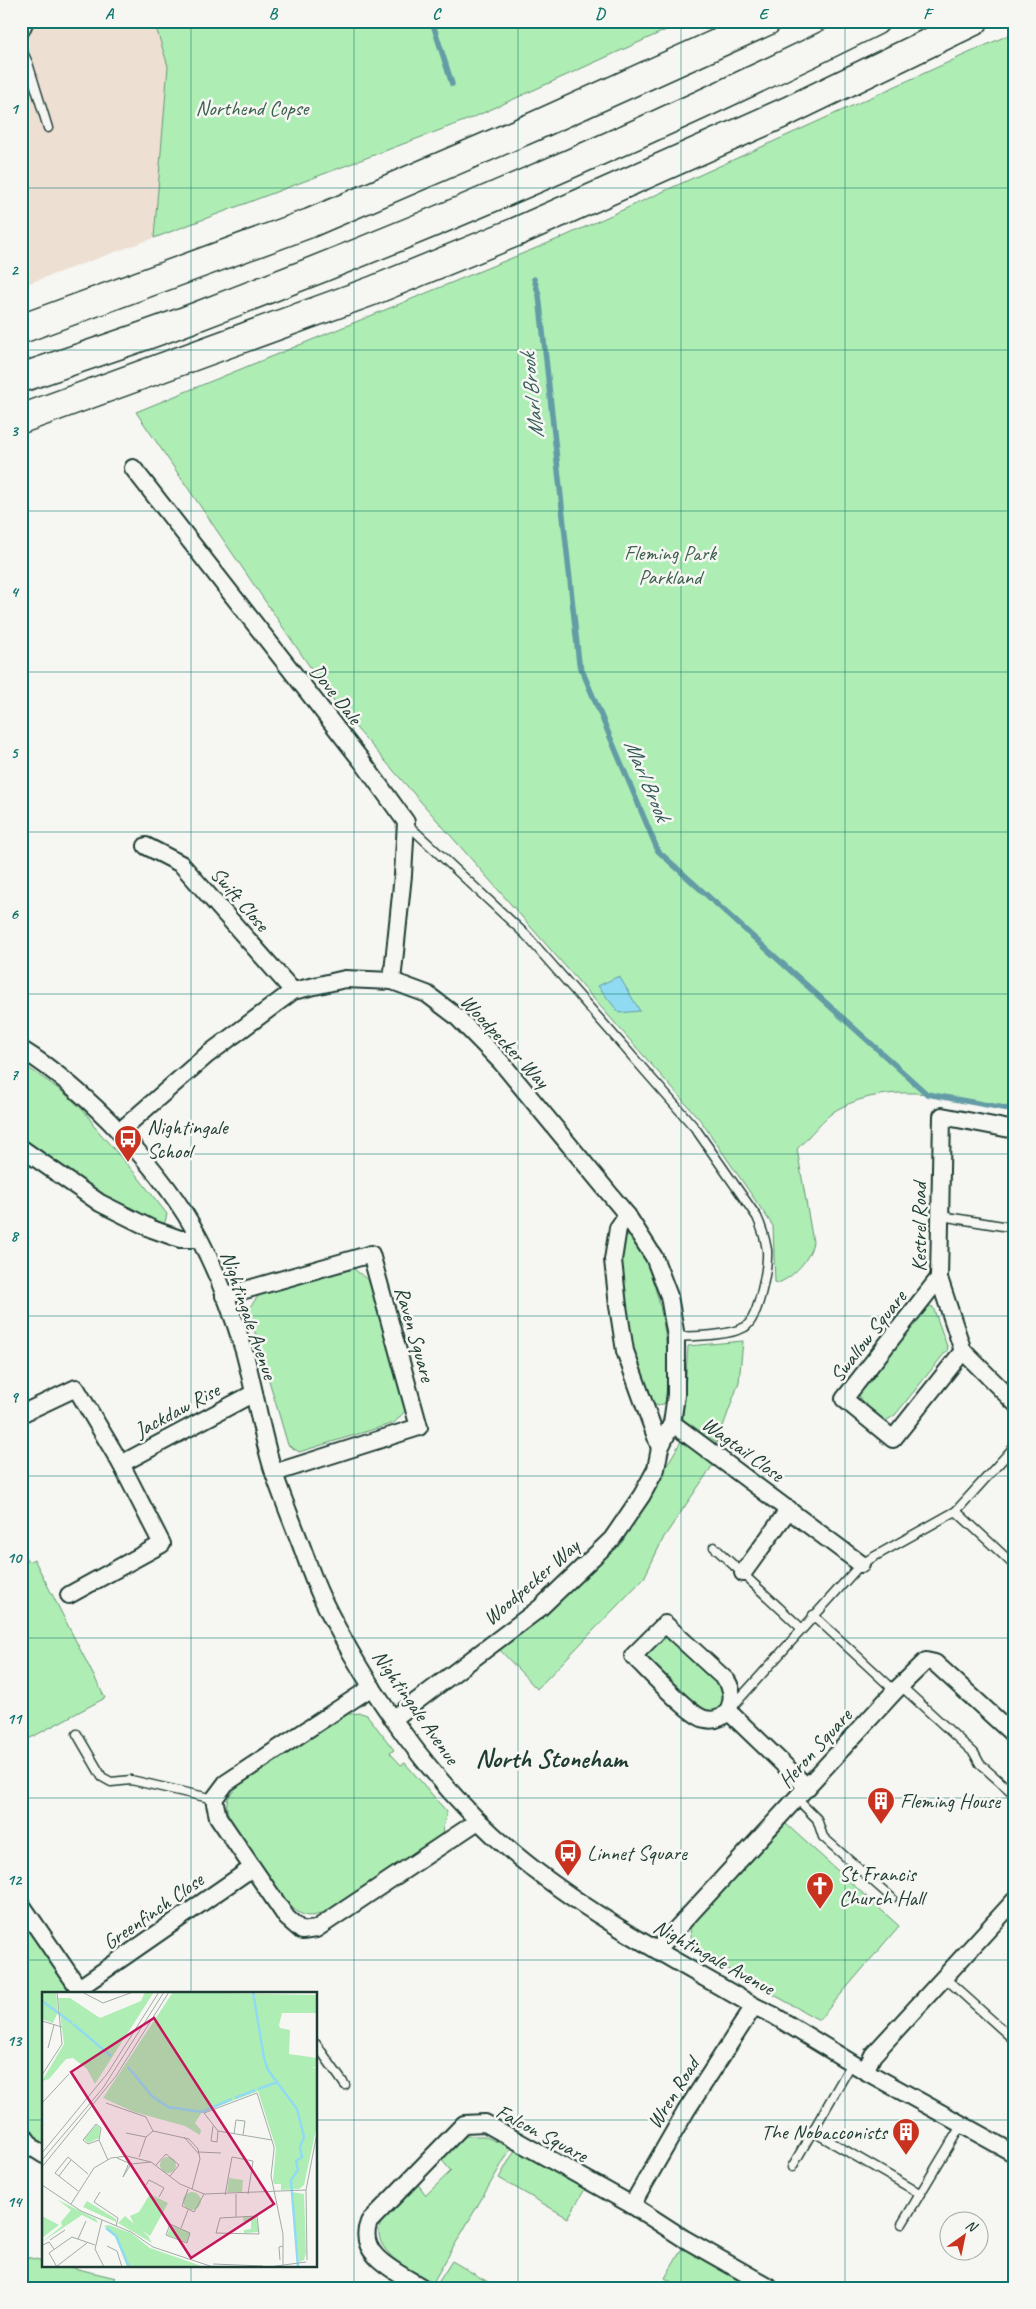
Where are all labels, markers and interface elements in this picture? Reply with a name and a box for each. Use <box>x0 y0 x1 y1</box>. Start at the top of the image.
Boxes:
text: A <box>105 4 115 24</box>
text: B <box>269 4 279 24</box>
text: C <box>432 4 442 24</box>
text: D <box>595 4 606 24</box>
text: E <box>759 4 770 24</box>
text: F <box>923 4 934 24</box>
park label: Northend Copse <box>196 95 311 121</box>
text: 1 <box>10 99 19 119</box>
text: 2 <box>10 260 19 280</box>
water label: Marl Brook <box>513 348 550 440</box>
text: 3 <box>10 421 19 441</box>
park label: Fleming Park Parkland <box>624 540 717 590</box>
text: 4 <box>10 582 19 602</box>
street label: Dove Dale <box>304 658 369 731</box>
water label: Marl Brook <box>617 735 678 828</box>
text: 5 <box>11 743 20 763</box>
street label: Swift Close <box>205 861 276 937</box>
text: 6 <box>10 904 19 924</box>
street label: Woodpecker Way <box>455 989 556 1095</box>
text: 7 <box>10 1065 19 1085</box>
place label: Nightingale School <box>147 1114 230 1164</box>
bus stop icon: Nightingale School <box>113 1124 143 1163</box>
street label: Kestrel Road <box>906 1179 932 1272</box>
text: 8 <box>10 1226 19 1246</box>
street label: Nightingale Avenue <box>215 1247 284 1385</box>
street label: Raven Square <box>389 1284 441 1386</box>
street label: Swallow Square <box>824 1284 913 1387</box>
street label: Jackdaw Rise <box>129 1376 226 1444</box>
text: 9 <box>10 1387 19 1407</box>
street label: Wagtail Close <box>697 1411 790 1488</box>
street label: Woodpecker Way <box>478 1532 586 1631</box>
text: 10 <box>7 1548 23 1568</box>
street label: Nightingale Avenue <box>367 1645 466 1771</box>
street label: Heron Square <box>773 1702 858 1793</box>
text: 11 <box>7 1709 23 1729</box>
district label: North Stoneham <box>475 1742 629 1775</box>
building icon: Fleming House <box>866 1786 896 1825</box>
place label: Fleming House <box>900 1788 1001 1814</box>
bus stop icon: Linnet Square <box>553 1838 583 1877</box>
place label: Linnet Square <box>587 1840 688 1866</box>
place label: St Francis Church Hall <box>839 1861 927 1911</box>
street label: Greenfinch Close <box>98 1866 209 1955</box>
text: 12 <box>7 1870 23 1890</box>
church icon: St Francis Church Hall <box>805 1871 835 1910</box>
street label: Nightingale Avenue <box>649 1913 781 2002</box>
inset map <box>42 1992 318 2266</box>
text: 13 <box>7 2031 23 2051</box>
street label: Wren Road <box>641 2050 706 2133</box>
street label: Falcon Square <box>492 2098 593 2168</box>
building icon: The Nobacconists <box>891 2117 921 2156</box>
place label: The Nobacconists <box>761 2119 889 2145</box>
text: 14 <box>7 2192 23 2212</box>
north arrow <box>938 2212 988 2262</box>
text: N <box>963 2216 981 2236</box>

